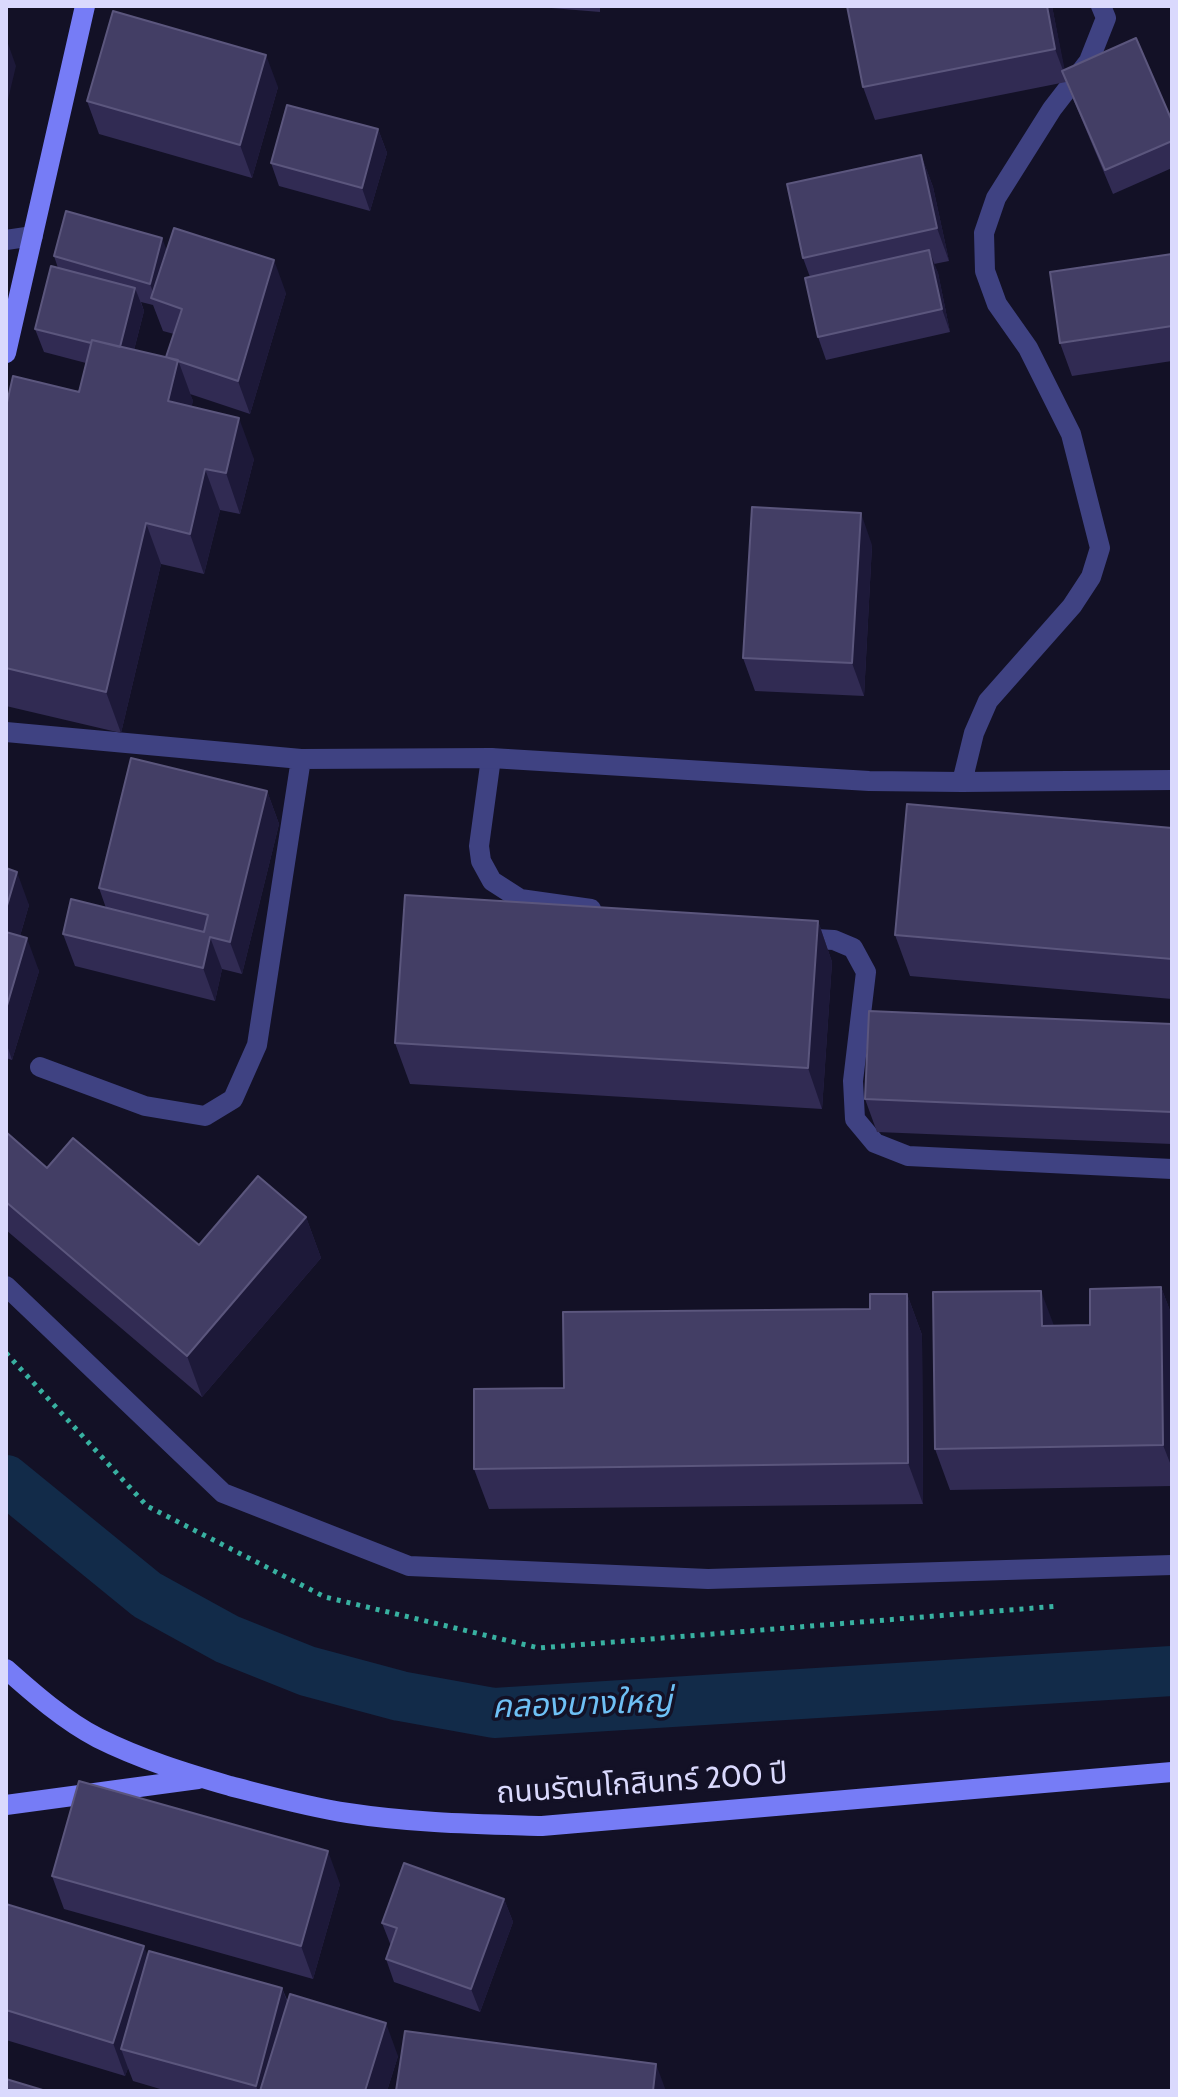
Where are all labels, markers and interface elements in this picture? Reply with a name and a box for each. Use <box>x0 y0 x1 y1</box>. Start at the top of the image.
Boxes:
water label: คลองบางใหญ่ <box>491 1683 673 1727</box>
street label: ถนนรัตนโกสินทร์ 200 ปี <box>495 1756 789 1812</box>

